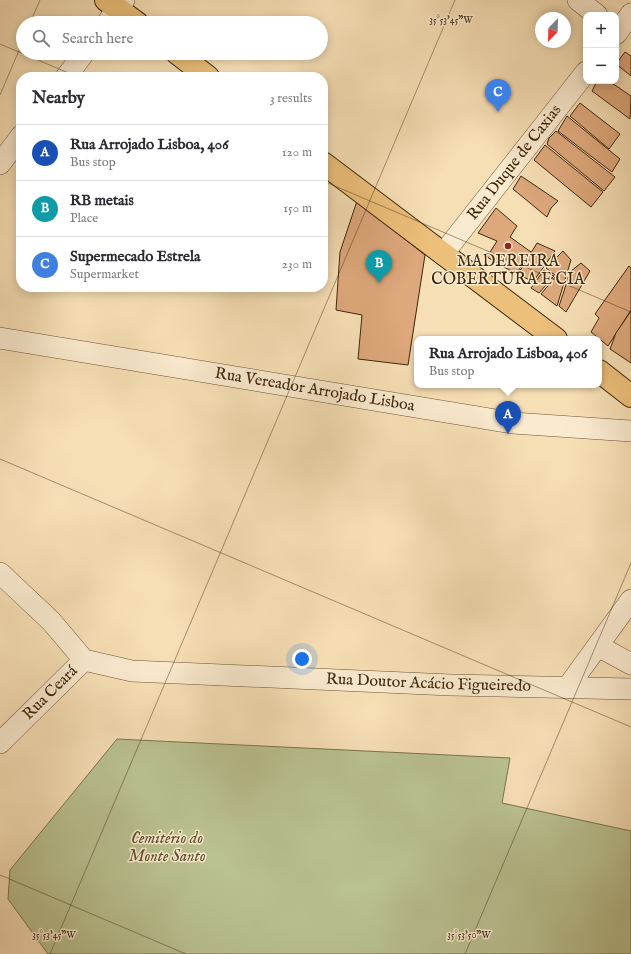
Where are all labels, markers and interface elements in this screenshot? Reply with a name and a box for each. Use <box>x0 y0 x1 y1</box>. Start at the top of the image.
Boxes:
north arrow <box>535 12 571 48</box>
map controls <box>583 12 619 84</box>
button: + <box>583 12 619 48</box>
text: 35°53'45"W <box>429 14 473 27</box>
search box <box>16 16 328 60</box>
icon: search <box>30 27 52 49</box>
text: Search here <box>62 29 133 48</box>
button: − <box>583 48 619 84</box>
pin: C <box>485 79 511 112</box>
text: Nearby <box>32 88 85 109</box>
text: 3 results <box>270 90 312 107</box>
street label: Rua Duque de Caxias <box>463 101 566 225</box>
text: Rua Arrojado Lisboa, 406 <box>70 135 229 154</box>
text: A <box>41 144 49 161</box>
text: 120 m <box>282 144 312 161</box>
text: Bus stop <box>70 154 116 171</box>
text: RB metais <box>70 191 134 210</box>
text: B <box>41 200 49 217</box>
text: 150 m <box>283 200 312 217</box>
text: Place <box>70 210 98 227</box>
marker: MADEREIRA COBERTURA E CIA <box>503 241 513 251</box>
text: Supermecado Estrela <box>70 247 201 266</box>
pin: B <box>366 250 392 283</box>
place label: MADEREIRA COBERTURA E CIA <box>431 252 586 290</box>
text: C <box>40 256 50 273</box>
text: 230 m <box>282 256 312 273</box>
text: Supermarket <box>70 266 139 283</box>
popup <box>414 336 602 388</box>
text: Rua Arrojado Lisboa, 406 <box>429 344 587 363</box>
text: Bus stop <box>429 363 475 380</box>
street label: Rua Vereador Arrojado Lisboa <box>213 364 416 417</box>
pin: A <box>495 401 521 434</box>
your location <box>292 649 312 669</box>
street label: Rua Ceará <box>19 662 82 725</box>
street label: Rua Doutor Acácio Figueiredo <box>325 670 531 697</box>
park label: Cemitério do Monte Santo <box>129 829 206 867</box>
text: 35°53'45"W <box>32 929 76 942</box>
text: 35°53'50"W <box>447 929 491 942</box>

